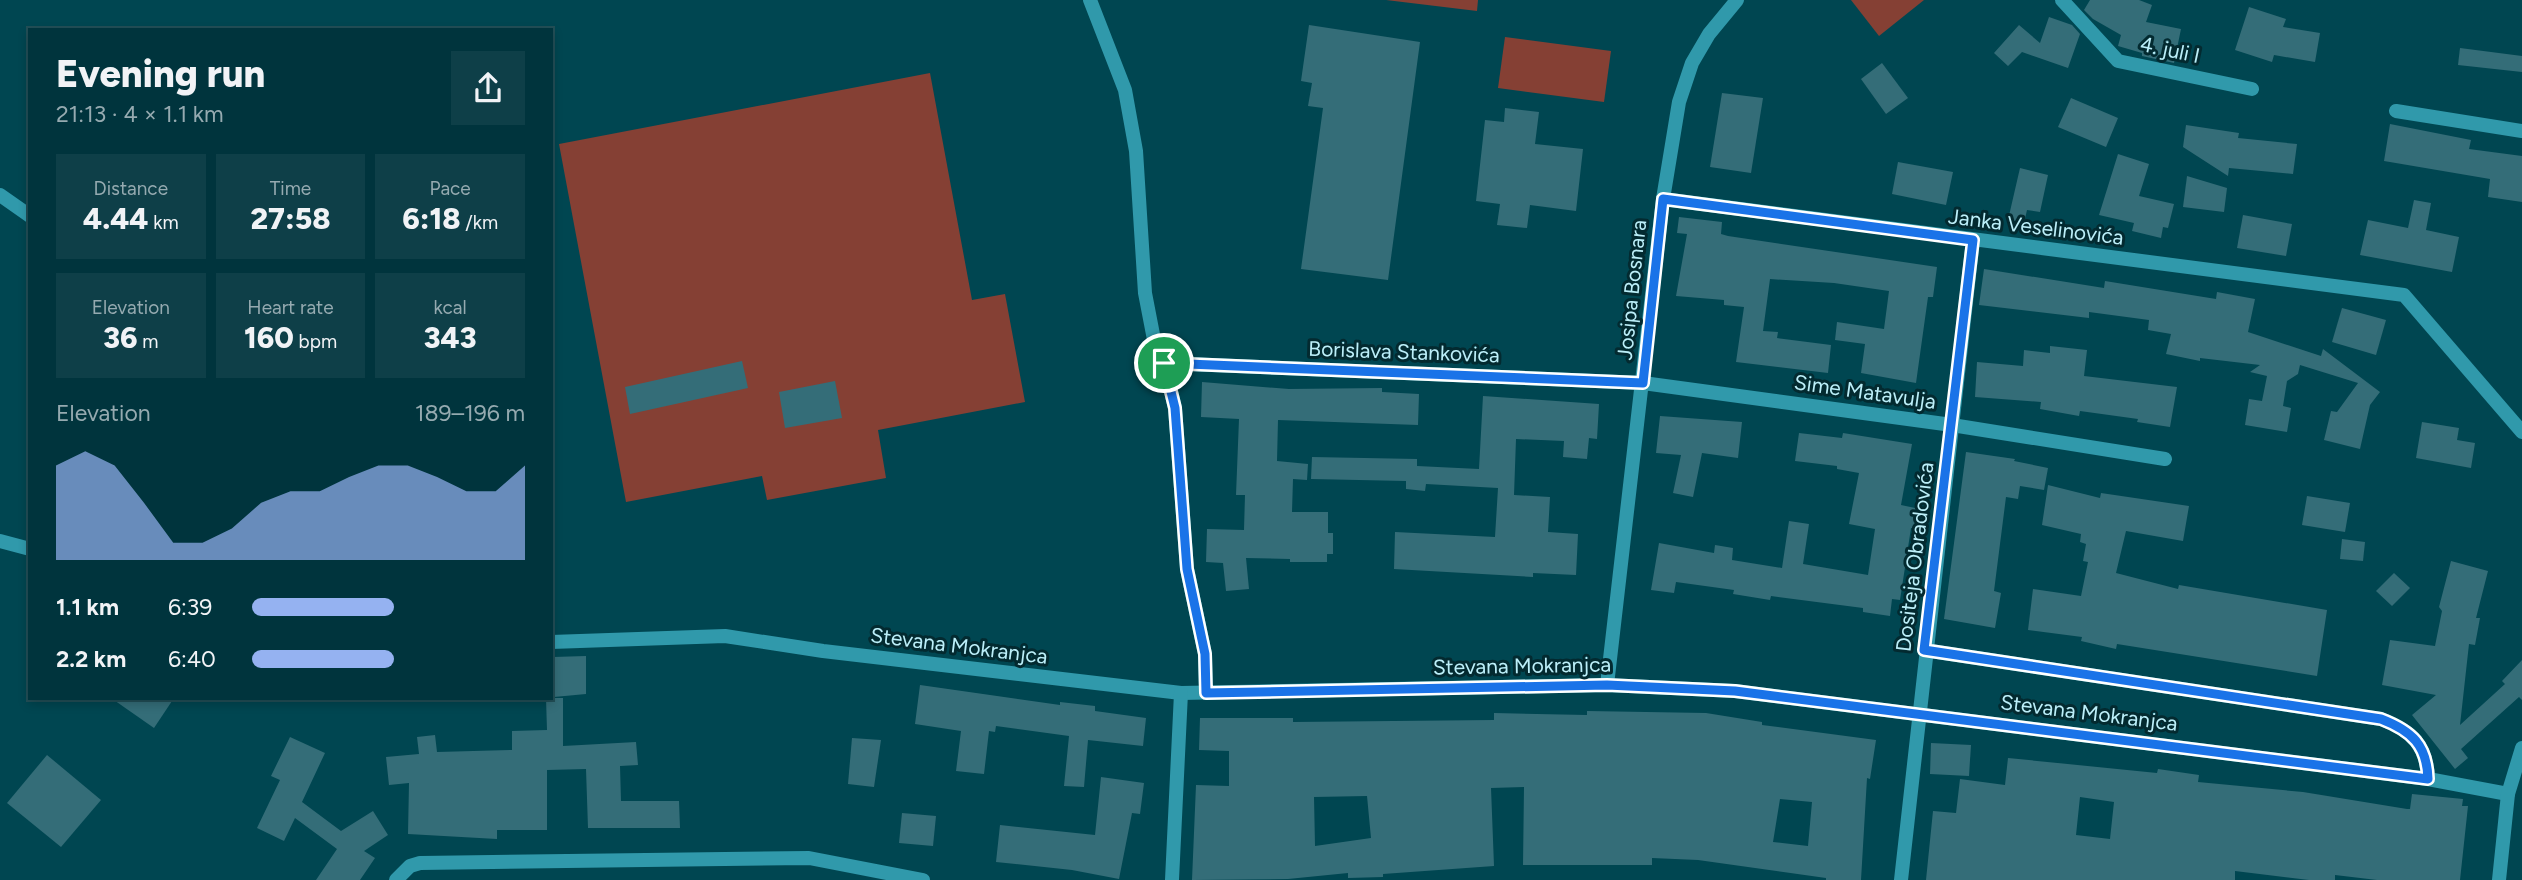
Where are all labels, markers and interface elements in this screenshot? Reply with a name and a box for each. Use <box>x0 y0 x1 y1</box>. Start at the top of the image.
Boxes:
street label: 4. juli I <box>2138 31 2202 68</box>
text: Evening run <box>56 51 265 97</box>
button: share <box>451 51 525 125</box>
text: 21:13 · 4 × 1.1 km <box>56 100 224 128</box>
text: Distance <box>94 177 168 200</box>
text: Time <box>270 177 311 200</box>
text: Pace <box>430 177 471 200</box>
text: 4.44 <box>83 200 149 237</box>
text: 27:58 <box>250 200 331 237</box>
text: 6:18 <box>402 200 461 237</box>
street label: Janka Veselinovića <box>1947 203 2125 250</box>
text: km <box>149 211 179 234</box>
text: /km <box>461 211 498 234</box>
street label: Josipa Bosnara <box>1612 219 1651 361</box>
text: Elevation <box>92 296 170 319</box>
text: Heart rate <box>247 296 334 319</box>
text: kcal <box>434 296 467 319</box>
text: 36 <box>103 319 138 356</box>
text: 160 <box>244 319 294 356</box>
text: 343 <box>424 319 477 356</box>
text: m <box>138 330 158 353</box>
text: bpm <box>294 330 337 353</box>
pin <box>1134 333 1194 393</box>
street label: Borislava Stankovića <box>1308 336 1500 367</box>
icon: arrive <box>1145 344 1183 382</box>
street label: Sime Matavulja <box>1793 369 1938 414</box>
text: Elevation <box>56 399 151 427</box>
text: 189–196 m <box>415 399 525 427</box>
street label: Dositeja Obradovića <box>1890 461 1939 653</box>
text: 1.1 km <box>56 593 119 621</box>
text: 6:39 <box>168 593 212 621</box>
street label: Stevana Mokranjca <box>869 622 1049 669</box>
text: 2.2 km <box>56 645 126 673</box>
text: 6:40 <box>168 645 216 673</box>
street label: Stevana Mokranjca <box>1433 651 1611 680</box>
street label: Stevana Mokranjca <box>1999 689 2179 736</box>

